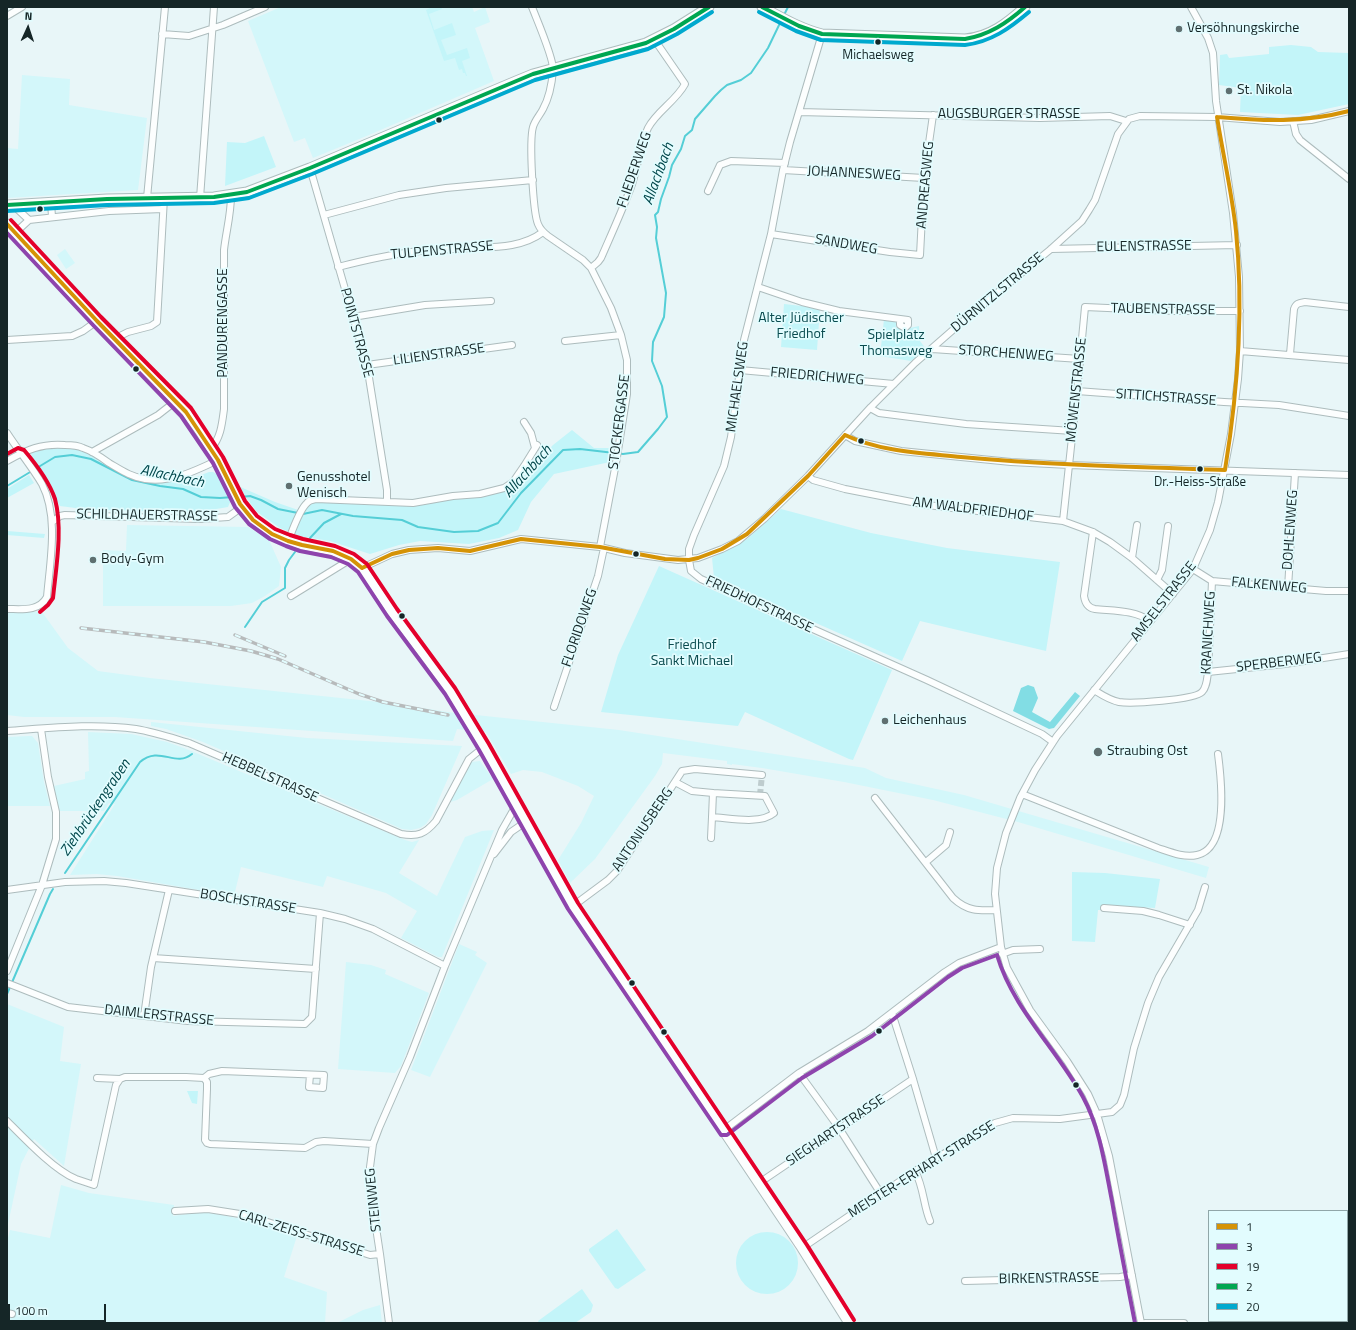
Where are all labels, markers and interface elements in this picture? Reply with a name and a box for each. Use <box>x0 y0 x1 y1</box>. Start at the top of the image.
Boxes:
north arrow <box>8 8 48 48</box>
text: N <box>24 8 33 24</box>
place label: Versöhnungskirche <box>1187 21 1299 37</box>
marker: Versöhnungskirche <box>1174 24 1184 34</box>
marker: Michaelsweg <box>873 37 883 47</box>
place label: Michaelsweg <box>842 48 914 64</box>
place label: St. Nikola <box>1237 83 1292 99</box>
marker: St. Nikola <box>1224 86 1234 96</box>
street label: AUGSBURGER STRASSE <box>938 107 1080 123</box>
unlabelled marker <box>434 115 444 125</box>
street label: FLIEDERWEG <box>614 130 656 210</box>
water label: Allachbach <box>640 141 678 207</box>
street label: ANDREASWEG <box>914 141 938 229</box>
street label: JOHANNESWEG <box>807 163 901 185</box>
unlabelled marker <box>35 204 45 214</box>
street label: SANDWEG <box>814 231 878 259</box>
street label: TULPENSTRASSE <box>390 238 494 264</box>
street label: EULENSTRASSE <box>1096 238 1192 256</box>
street label: DÜRNITZLSTRASSE <box>948 249 1048 337</box>
street label: PANDURENGASSE <box>216 268 232 378</box>
street label: POINTSTRASSE <box>336 286 376 380</box>
street label: TAUBENSTRASSE <box>1111 301 1215 319</box>
park label: Alter Jüdischer Friedhof <box>758 311 844 344</box>
park label: Spielplatz Thomasweg <box>860 328 932 360</box>
street label: MÖWENSTRASSE <box>1063 337 1091 443</box>
street label: LILIENSTRASSE <box>392 340 486 370</box>
street label: MICHAELSWEG <box>723 341 753 433</box>
street label: STORCHENWEG <box>958 342 1054 366</box>
unlabelled marker <box>131 364 141 374</box>
street label: FRIEDRICHWEG <box>769 365 865 389</box>
street label: STOCKERGASSE <box>606 374 634 470</box>
street label: SITTICHSTRASSE <box>1115 386 1217 410</box>
unlabelled marker <box>856 436 866 446</box>
water label: Allachbach <box>500 442 556 502</box>
water label: Allachbach <box>139 462 205 492</box>
marker: Dr.-Heiss-Straße <box>1195 464 1205 474</box>
place label: Genusshotel Wenisch <box>297 470 371 502</box>
place label: Dr.-Heiss-Straße <box>1154 475 1246 491</box>
marker: Genusshotel Wenisch <box>284 481 294 491</box>
street label: DOHLENWEG <box>1280 489 1302 571</box>
street label: AM WALDFRIEDHOF <box>912 494 1034 526</box>
street label: SCHILDHAUERSTRASSE <box>76 506 218 526</box>
unlabelled marker <box>631 549 641 559</box>
place label: Body-Gym <box>101 552 164 568</box>
marker: Body-Gym <box>88 555 98 565</box>
street label: AMSELSTRASSE <box>1128 559 1200 645</box>
street label: FRIEDHOFSTRASSE <box>703 573 815 637</box>
street label: FALKENWEG <box>1231 574 1307 598</box>
street label: FLORIDOWEG <box>559 587 601 669</box>
street label: KRANICHWEG <box>1198 591 1220 675</box>
unlabelled marker <box>397 611 407 621</box>
park label: Friedhof Sankt Michael <box>651 638 733 670</box>
street label: SPERBERWEG <box>1235 649 1323 677</box>
place label: Leichenhaus <box>893 713 966 729</box>
marker: Leichenhaus <box>880 716 890 726</box>
place label: Straubing Ost <box>1107 744 1188 760</box>
marker: Straubing Ost <box>1092 746 1104 758</box>
street label: HEBBELSTRASSE <box>219 749 321 807</box>
water label: Ziehbrückengraben <box>57 756 135 860</box>
street label: ANTONIUSBERG <box>609 785 677 875</box>
street label: BOSCHSTRASSE <box>199 886 297 918</box>
unlabelled marker <box>627 978 637 988</box>
street label: DAIMLERSTRASSE <box>103 1002 215 1030</box>
unlabelled marker <box>874 1026 884 1036</box>
unlabelled marker <box>659 1027 669 1037</box>
unlabelled marker <box>1071 1080 1081 1090</box>
street label: SIEGHARTSTRASSE <box>783 1092 889 1170</box>
street label: MEISTER-ERHART-STRASSE <box>846 1118 998 1222</box>
street label: STEINWEG <box>362 1167 386 1233</box>
street label: CARL-ZEISS-STRASSE <box>236 1207 366 1261</box>
legend <box>1208 1210 1348 1322</box>
text: 1 <box>1246 1217 1253 1236</box>
text: 3 <box>1246 1237 1253 1256</box>
text: 19 <box>1246 1257 1259 1276</box>
street label: BIRKENSTRASSE <box>999 1270 1099 1288</box>
text: 2 <box>1246 1277 1253 1296</box>
scale bar <box>10 1296 108 1322</box>
text: 20 <box>1246 1297 1259 1316</box>
text: 100 m <box>15 1301 48 1320</box>

